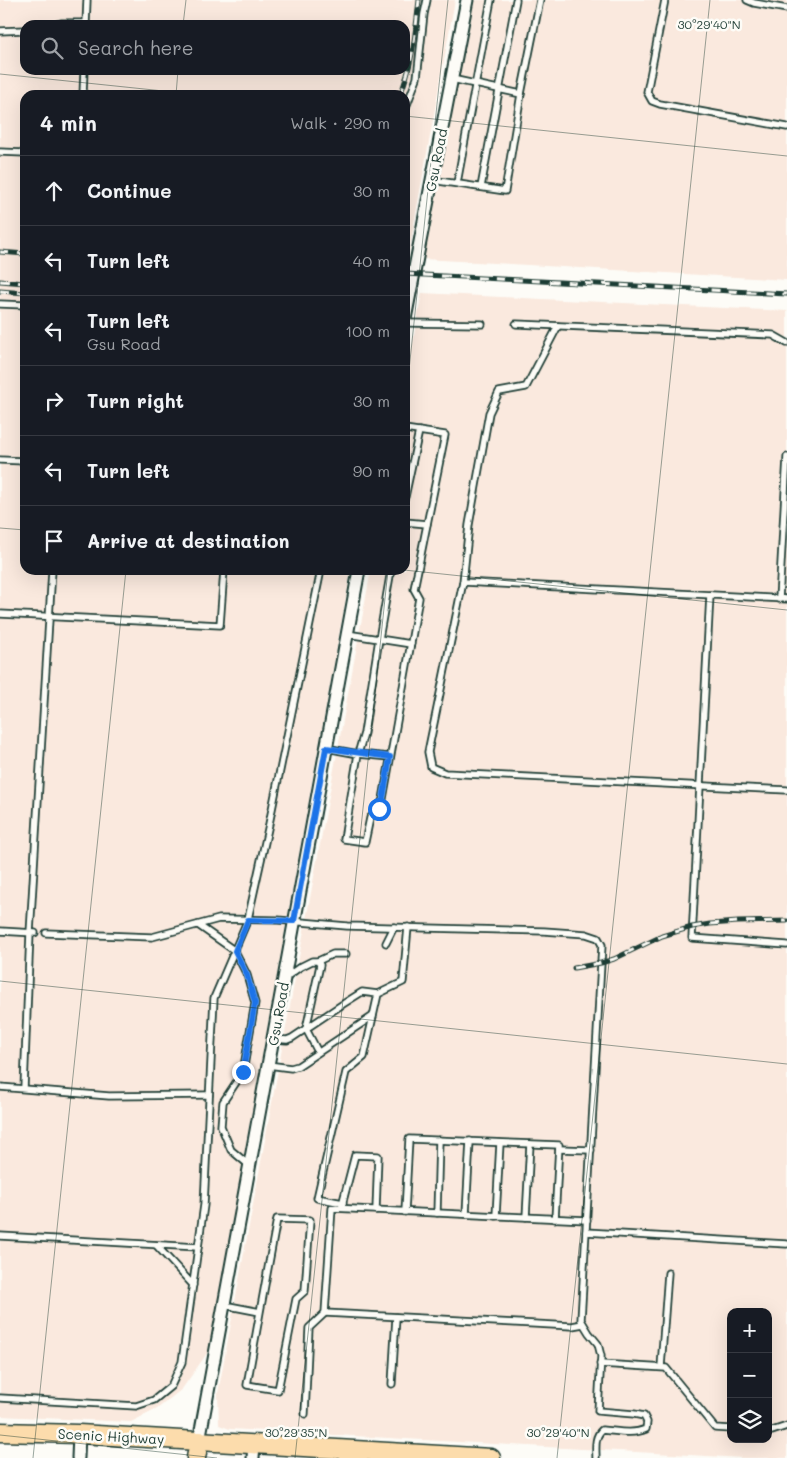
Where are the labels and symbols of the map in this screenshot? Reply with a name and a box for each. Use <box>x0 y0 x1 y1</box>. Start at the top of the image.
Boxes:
text: 30°29'40"N <box>677 16 741 32</box>
street label: Gsu Road <box>421 127 451 193</box>
route start <box>368 798 391 821</box>
street label: Gsu Road <box>263 981 293 1047</box>
route end <box>232 1061 255 1084</box>
street label: Scenic Highway <box>57 1424 165 1448</box>
text: 30°29'35"N <box>265 1424 327 1440</box>
text: 30°29'40"N <box>526 1424 590 1440</box>

